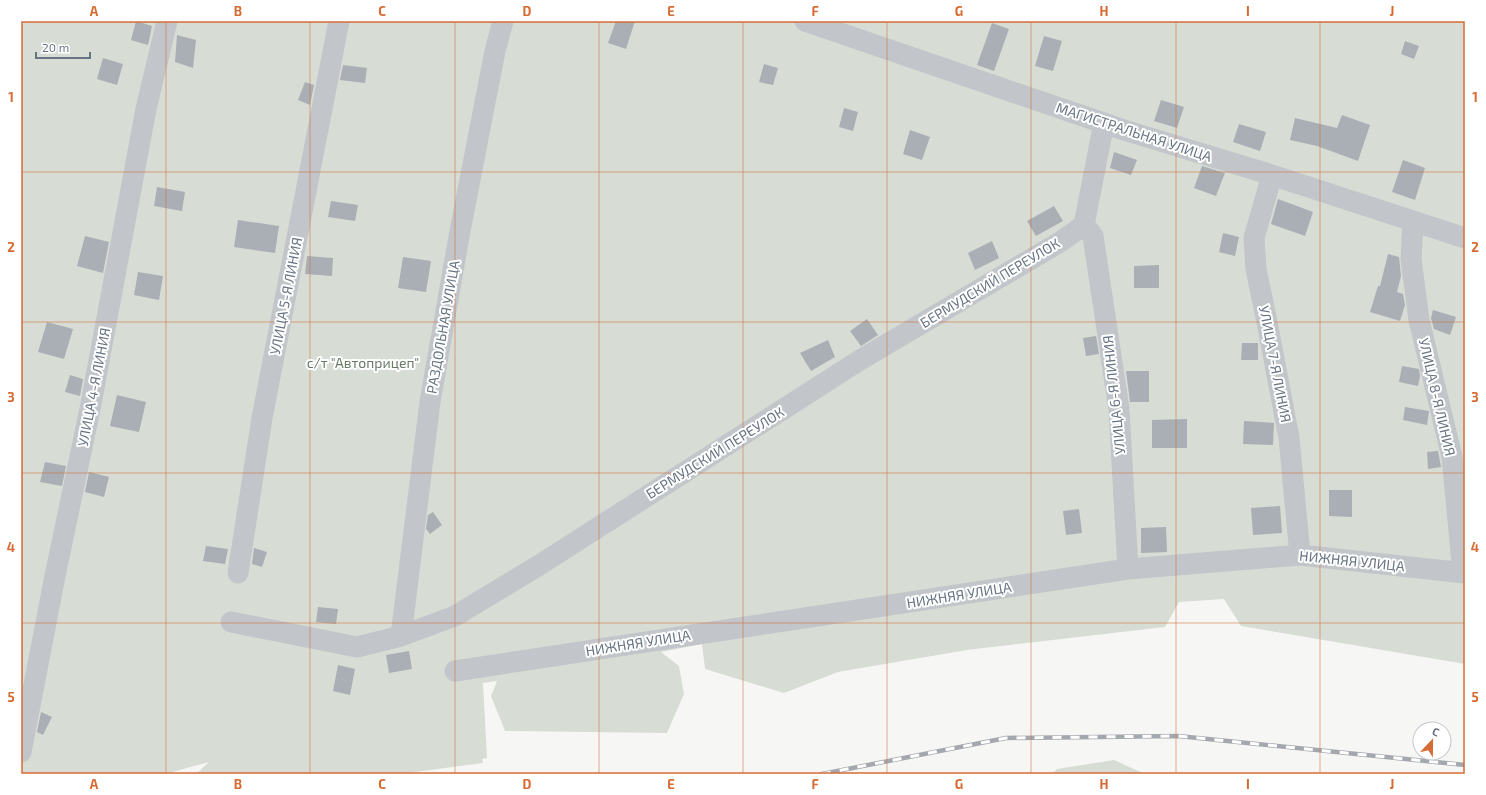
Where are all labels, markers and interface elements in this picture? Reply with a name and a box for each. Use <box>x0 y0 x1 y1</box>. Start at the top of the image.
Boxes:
text: A <box>90 3 99 19</box>
text: B <box>234 3 242 19</box>
text: C <box>378 3 386 19</box>
text: D <box>523 3 532 19</box>
text: E <box>667 3 675 19</box>
text: F <box>811 3 819 19</box>
text: G <box>955 3 963 19</box>
text: H <box>1100 3 1109 19</box>
text: I <box>1246 3 1250 19</box>
text: J <box>1390 3 1394 19</box>
scale bar <box>36 34 90 60</box>
text: 20 m <box>42 40 69 54</box>
text: 1 <box>8 89 14 105</box>
text: 1 <box>1472 89 1478 105</box>
street label: МАГИСТРАЛЬНАЯ УЛИЦА <box>1054 98 1214 165</box>
street label: БЕРМУДСКИЙ ПЕРЕУЛОК <box>917 234 1063 331</box>
street label: УЛИЦА 5-Я ЛИНИЯ <box>266 236 305 356</box>
text: 2 <box>7 239 15 255</box>
text: 2 <box>1471 239 1479 255</box>
street label: РАЗДОЛЬНАЯ УЛИЦА <box>422 259 463 395</box>
street label: УЛИЦА 7-Я ЛИНИЯ <box>1256 304 1295 424</box>
street label: УЛИЦА 4-Я ЛИНИЯ <box>74 326 113 448</box>
street label: УЛИЦА 6-Я ЛИНИЯ <box>1099 335 1128 456</box>
street label: УЛИЦА 8-Я ЛИНИЯ <box>1416 336 1459 457</box>
park label: с/т "Автоприцеп" <box>307 354 419 371</box>
text: 3 <box>7 389 15 405</box>
text: 3 <box>1471 389 1479 405</box>
street label: БЕРМУДСКИЙ ПЕРЕУЛОК <box>642 403 787 502</box>
text: 4 <box>7 539 15 555</box>
text: 4 <box>1471 539 1479 555</box>
street label: НИЖНЯЯ УЛИЦА <box>1299 547 1406 575</box>
street label: НИЖНЯЯ УЛИЦА <box>905 578 1013 611</box>
street label: НИЖНЯЯ УЛИЦА <box>584 626 692 659</box>
text: 5 <box>7 689 15 705</box>
text: 5 <box>1471 689 1479 705</box>
north arrow <box>1412 721 1452 761</box>
text: С <box>1430 724 1442 739</box>
text: A <box>90 776 99 792</box>
text: B <box>234 776 242 792</box>
text: C <box>378 776 386 792</box>
text: D <box>523 776 532 792</box>
text: E <box>667 776 675 792</box>
text: F <box>811 776 819 792</box>
text: G <box>955 776 963 792</box>
text: H <box>1100 776 1109 792</box>
text: I <box>1246 776 1250 792</box>
text: J <box>1390 776 1394 792</box>

